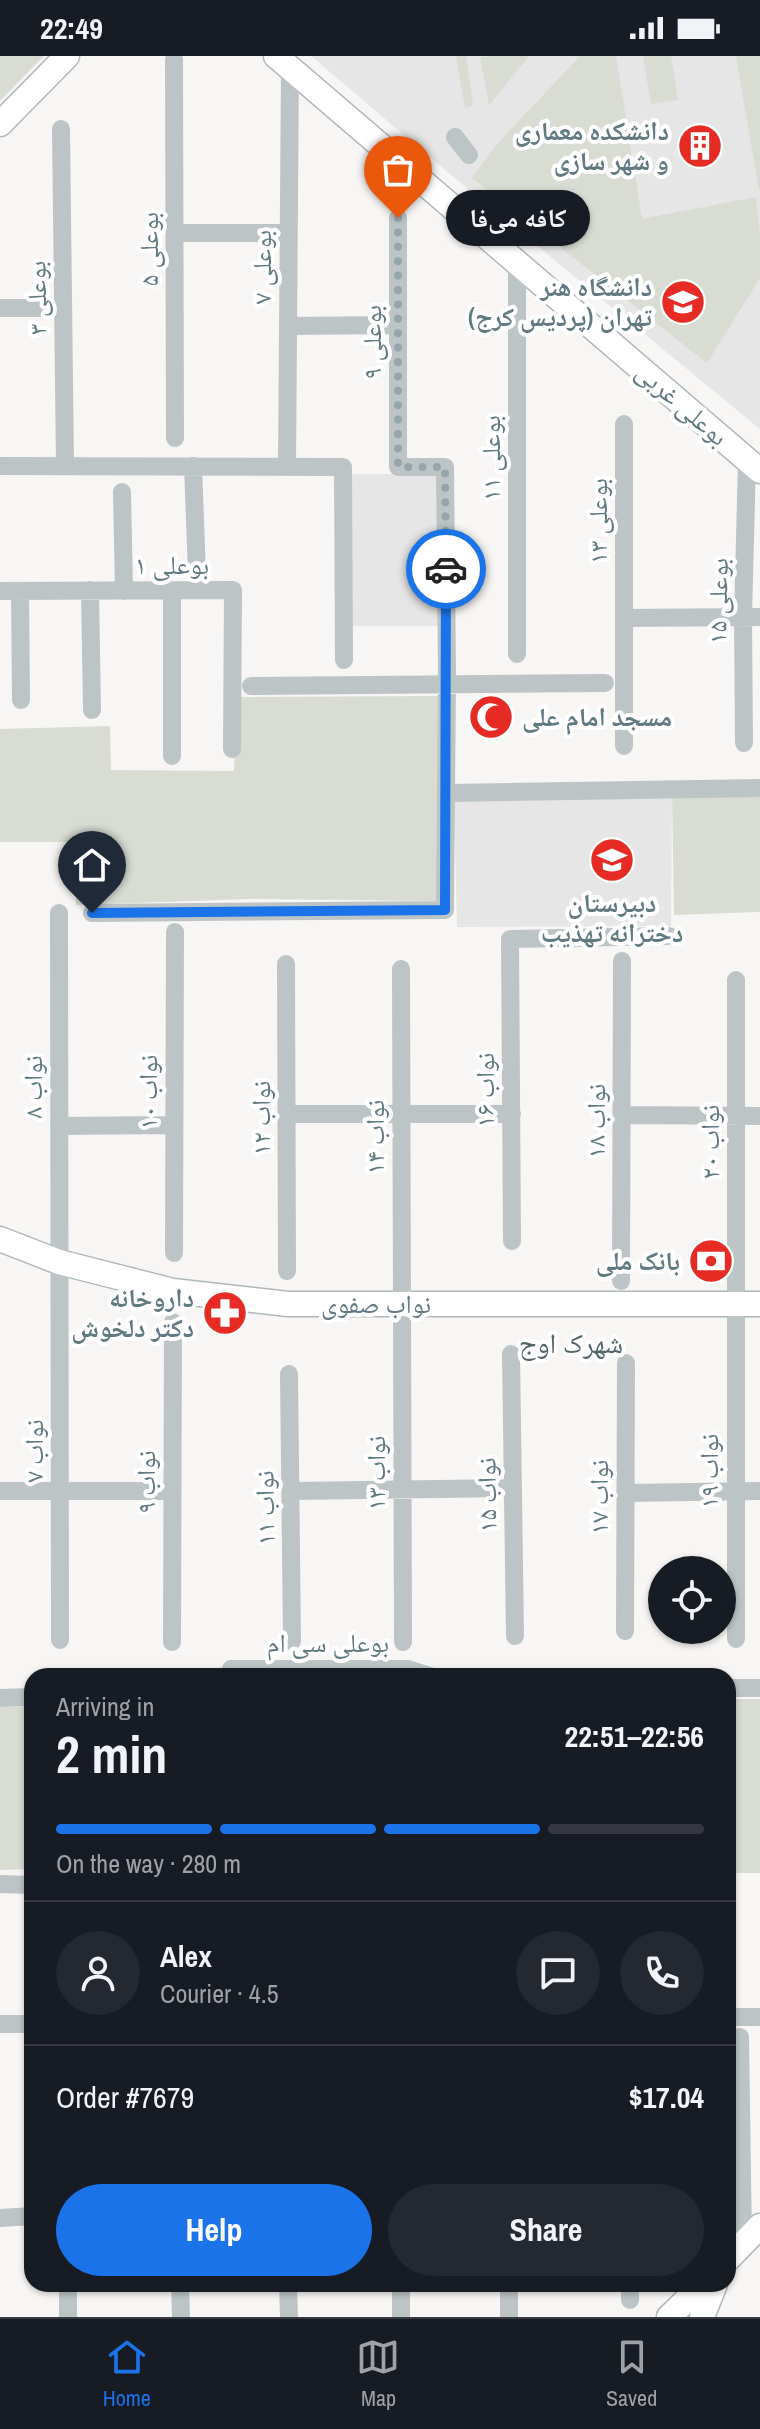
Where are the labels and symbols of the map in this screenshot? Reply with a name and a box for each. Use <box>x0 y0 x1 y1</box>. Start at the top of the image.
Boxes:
place label: دانشکده معماری و شهر سازی <box>515 113 669 178</box>
building icon: دانشکده معماری و شهر سازی <box>676 122 724 170</box>
pin <box>364 136 432 218</box>
callout: کافه می‌فا <box>446 190 590 246</box>
street label: بوعلی ۵ <box>131 212 166 286</box>
street label: بوعلی ۷ <box>244 230 279 304</box>
street label: بوعلی ۳ <box>18 261 55 335</box>
place label: دانشگاه هنر تهران (پردیس کرج) <box>468 269 652 334</box>
school or university icon: دانشگاه هنر تهران (پردیس کرج) <box>659 278 707 326</box>
street label: بوعلی ۹ <box>354 305 389 379</box>
street label: بوعلی غربی <box>629 354 736 453</box>
street label: بوعلی ۱۱ <box>473 415 508 501</box>
street label: بوعلی ۱۳ <box>580 478 615 564</box>
courier <box>406 529 486 609</box>
street label: بوعلی ۱ <box>135 547 209 582</box>
street label: بوعلی ۱۵ <box>699 558 736 644</box>
mosque icon: مسجد امام علی <box>467 693 515 741</box>
place label: مسجد امام علی <box>522 699 672 735</box>
pin <box>58 831 126 913</box>
school or university icon: دبیرستان دخترانه تهذیب <box>588 836 636 884</box>
place label: دبیرستان دخترانه تهذیب <box>541 885 683 950</box>
street label: نواب ۱۶ <box>467 1053 502 1127</box>
street label: نواب ۸ <box>15 1055 50 1119</box>
street label: نواب ۱۰ <box>130 1055 165 1129</box>
street label: نواب ۱۲ <box>243 1081 278 1155</box>
street label: نواب ۱۸ <box>578 1084 613 1158</box>
street label: نواب ۱۴ <box>357 1100 392 1174</box>
street label: نواب ۲۰ <box>692 1105 727 1179</box>
bank icon: بانک ملی <box>687 1237 735 1285</box>
place label: بانک ملی <box>596 1243 680 1278</box>
place label: داروخانه دکتر دلخوش <box>71 1280 194 1345</box>
street label: نواب صفوی <box>321 1286 431 1321</box>
pharmacy icon: داروخانه دکتر دلخوش <box>201 1289 249 1337</box>
district label: شهرک اوج <box>519 1324 623 1362</box>
street label: نواب ۷ <box>16 1419 51 1483</box>
street label: نواب ۱۹ <box>691 1434 726 1508</box>
street label: نواب ۱۳ <box>358 1436 393 1510</box>
street label: نواب ۹ <box>128 1450 163 1514</box>
street label: نواب ۱۵ <box>468 1457 505 1533</box>
street label: نواب ۱۷ <box>581 1460 616 1534</box>
street label: نواب ۱۱ <box>246 1470 283 1546</box>
street label: بوعلی سی ام <box>267 1625 389 1661</box>

